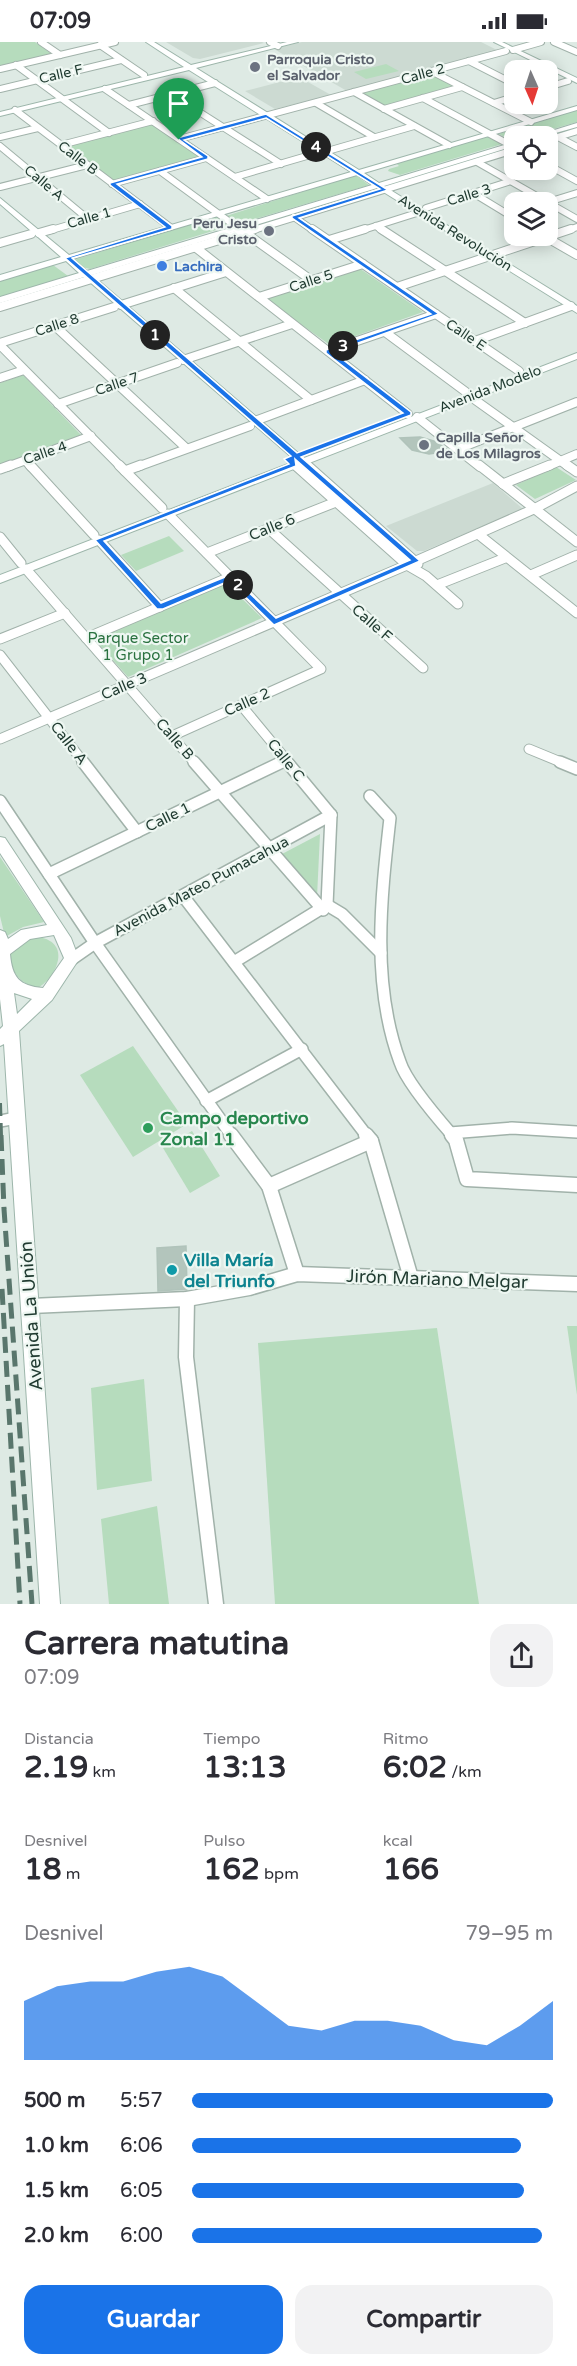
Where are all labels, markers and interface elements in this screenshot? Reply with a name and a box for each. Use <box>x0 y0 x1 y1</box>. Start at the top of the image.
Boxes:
text: 07:09 <box>30 8 91 34</box>
place label: Parroquia Cristo el Salvador <box>267 51 375 84</box>
marker: Parroquia Cristo el Salvador <box>248 60 262 74</box>
street label: Calle 2 <box>399 60 447 88</box>
north arrow <box>504 60 558 114</box>
map controls <box>504 60 558 246</box>
street label: Calle F <box>37 61 85 87</box>
pin <box>153 78 204 140</box>
icon: arrive <box>162 87 195 120</box>
button: locate <box>504 126 558 180</box>
pin: 4 <box>301 132 331 162</box>
street label: Calle B <box>55 137 101 179</box>
text: 4 <box>311 137 321 157</box>
street label: Calle A <box>21 162 67 204</box>
street label: Calle 3 <box>445 180 493 210</box>
street label: Avenida Revolución <box>395 191 515 275</box>
button: layers <box>504 192 558 246</box>
street label: Calle 1 <box>65 204 113 232</box>
place label: Peru Jesu Cristo <box>193 215 257 248</box>
marker: Peru Jesu Cristo <box>262 224 276 238</box>
place label: Lachira <box>174 258 223 275</box>
marker: Lachira <box>155 259 169 273</box>
street label: Calle 5 <box>287 266 335 296</box>
street label: Calle 8 <box>33 310 81 340</box>
street label: Calle E <box>443 315 489 355</box>
pin: 1 <box>140 320 170 350</box>
text: 1 <box>150 325 160 345</box>
pin: 3 <box>328 331 358 361</box>
text: 3 <box>338 336 348 356</box>
street label: Avenida Modelo <box>436 362 544 416</box>
street label: Calle 7 <box>93 369 141 399</box>
place label: Capilla Señor de Los Milagros <box>436 429 541 462</box>
street label: Calle 4 <box>21 438 69 468</box>
marker: Capilla Señor de Los Milagros <box>417 438 431 452</box>
street label: Calle 6 <box>246 510 298 544</box>
pin: 2 <box>223 570 253 600</box>
text: 2 <box>233 575 243 595</box>
street label: Calle F <box>348 601 396 645</box>
park label: Parque Sector 1 Grupo 1 <box>88 629 189 664</box>
street label: Calle 3 <box>98 668 150 704</box>
street label: Calle 2 <box>221 684 273 720</box>
street label: Calle B <box>152 715 198 763</box>
street label: Calle A <box>47 718 91 768</box>
street label: Calle C <box>264 735 308 785</box>
street label: Calle 1 <box>142 798 194 836</box>
street label: Avenida Mateo Pumacahua <box>110 832 292 940</box>
place label: Campo deportivo Zonal 11 <box>160 1107 309 1150</box>
marker: Campo deportivo Zonal 11 <box>141 1121 155 1135</box>
street label: Avenida La Unión <box>15 1241 47 1391</box>
place label: Villa María del Triunfo <box>184 1249 275 1292</box>
marker: Villa María del Triunfo <box>165 1263 179 1277</box>
street label: Jirón Mariano Melgar <box>346 1265 528 1293</box>
text: Carrera matutina <box>24 1624 289 1663</box>
button: share <box>490 1624 553 1687</box>
text: 07:09 <box>24 1666 79 1690</box>
text: Distancia <box>24 1729 94 1749</box>
text: Tiempo <box>203 1729 260 1749</box>
text: Ritmo <box>383 1729 429 1749</box>
text: 2.19 <box>24 1749 88 1786</box>
text: 13:13 <box>203 1749 287 1786</box>
text: 6:02 <box>383 1749 447 1786</box>
text: km <box>88 1762 116 1782</box>
text: /km <box>447 1762 482 1782</box>
text: Desnivel <box>24 1831 88 1851</box>
text: Pulso <box>203 1831 245 1851</box>
text: kcal <box>383 1831 413 1851</box>
text: 18 <box>24 1851 62 1888</box>
text: 162 <box>203 1851 260 1888</box>
text: 166 <box>383 1851 439 1888</box>
text: m <box>62 1864 81 1884</box>
text: bpm <box>260 1864 299 1884</box>
text: Desnivel <box>24 1922 103 1946</box>
text: 79–95 m <box>466 1922 553 1946</box>
text: 500 m <box>24 2089 85 2113</box>
text: 5:57 <box>120 2089 163 2113</box>
text: 1.0 km <box>24 2134 89 2158</box>
text: 6:06 <box>120 2134 163 2158</box>
text: 1.5 km <box>24 2179 89 2203</box>
text: 6:05 <box>120 2179 163 2203</box>
text: 2.0 km <box>24 2224 89 2248</box>
text: 6:00 <box>120 2224 163 2248</box>
button: Guardar <box>24 2285 283 2354</box>
button: Compartir <box>295 2285 553 2354</box>

